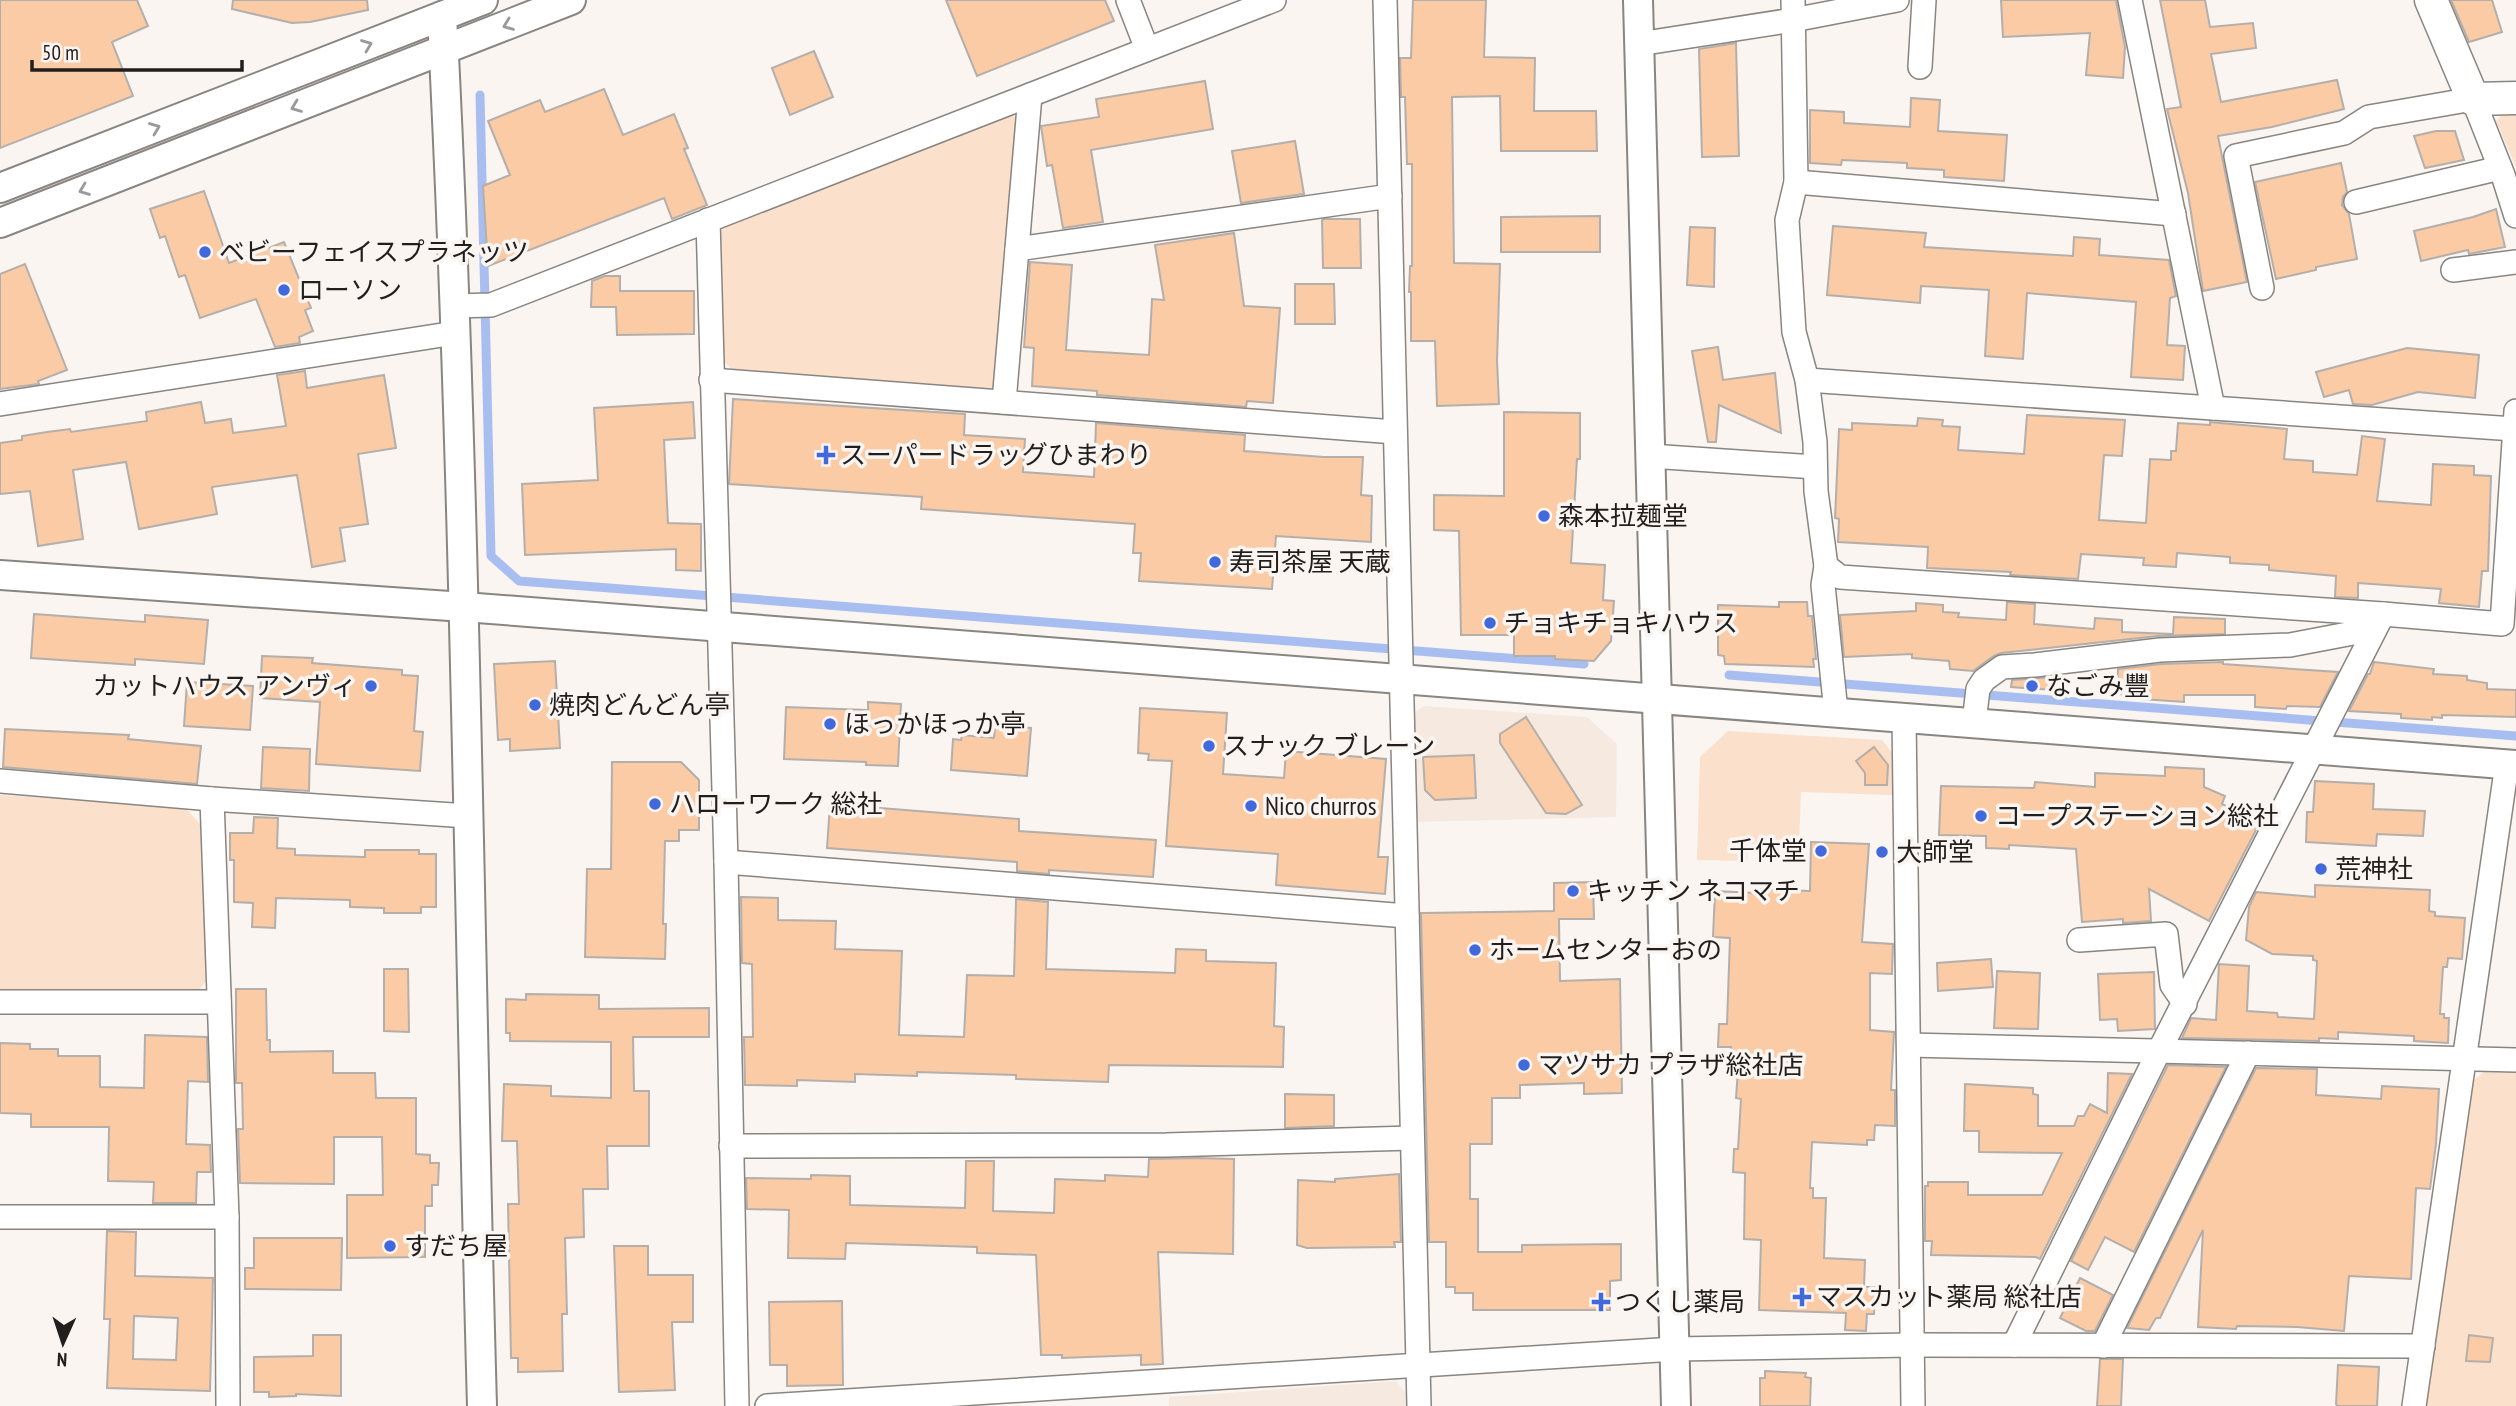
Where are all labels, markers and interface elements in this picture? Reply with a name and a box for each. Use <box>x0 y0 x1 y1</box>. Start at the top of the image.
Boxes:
one-way arrow <box>502 16 514 30</box>
scale bar <box>32 28 242 72</box>
text: 50 m <box>42 39 79 66</box>
one-way arrow <box>360 40 372 54</box>
one-way arrow <box>290 99 302 113</box>
one-way arrow <box>148 122 160 136</box>
one-way arrow <box>78 182 90 196</box>
place label: ベビーフェイスプラネッツ <box>219 235 529 268</box>
marker: ベビーフェイスプラネッツ <box>197 244 213 260</box>
place label: ローソン <box>298 273 402 306</box>
marker: ローソン <box>276 282 292 298</box>
place label: スーパードラッグひまわり <box>840 438 1152 471</box>
marker: スーパードラッグひまわり <box>818 447 834 463</box>
place label: 森本拉麺堂 <box>1558 499 1688 532</box>
marker: 森本拉麺堂 <box>1536 508 1552 524</box>
place label: 寿司茶屋 天蔵 <box>1229 545 1391 578</box>
marker: 寿司茶屋 天蔵 <box>1207 554 1223 570</box>
place label: チョキチョキハウス <box>1504 606 1738 639</box>
marker: チョキチョキハウス <box>1482 615 1498 631</box>
place label: カットハウス アンヴィ <box>93 669 357 702</box>
place label: なごみ豐 <box>2046 669 2150 702</box>
marker: カットハウス アンヴィ <box>363 678 379 694</box>
marker: なごみ豐 <box>2024 678 2040 694</box>
place label: 焼肉どんどん亭 <box>549 688 730 721</box>
marker: 焼肉どんどん亭 <box>527 697 543 713</box>
place label: ほっかほっか亭 <box>844 707 1026 740</box>
marker: ほっかほっか亭 <box>822 716 838 732</box>
place label: スナック ブレーン <box>1223 729 1435 762</box>
marker: スナック ブレーン <box>1201 738 1217 754</box>
place label: ハローワーク 総社 <box>669 787 883 820</box>
place label: Nico churros <box>1265 789 1376 822</box>
marker: ハローワーク 総社 <box>647 796 663 812</box>
marker: Nico churros <box>1243 798 1259 814</box>
place label: コープステーション総社 <box>1995 799 2279 832</box>
marker: コープステーション総社 <box>1973 808 1989 824</box>
place label: 千体堂 <box>1729 834 1807 867</box>
place label: 大師堂 <box>1896 835 1974 868</box>
marker: 千体堂 <box>1813 843 1829 859</box>
marker: 大師堂 <box>1874 844 1890 860</box>
place label: 荒神社 <box>2335 852 2413 885</box>
marker: 荒神社 <box>2313 861 2329 877</box>
place label: キッチン ネコマチ <box>1587 874 1800 907</box>
marker: キッチン ネコマチ <box>1565 883 1581 899</box>
place label: ホームセンターおの <box>1489 933 1722 966</box>
marker: ホームセンターおの <box>1467 942 1483 958</box>
place label: マツサカ プラザ総社店 <box>1538 1048 1804 1081</box>
marker: マツサカ プラザ総社店 <box>1516 1057 1532 1073</box>
place label: すだち屋 <box>404 1229 508 1262</box>
marker: すだち屋 <box>382 1238 398 1254</box>
place label: マスカット薬局 総社店 <box>1816 1280 2082 1313</box>
place label: つくし薬局 <box>1615 1285 1745 1318</box>
marker: マスカット薬局 総社店 <box>1794 1289 1810 1305</box>
marker: つくし薬局 <box>1593 1294 1609 1310</box>
north arrow <box>28 1308 98 1378</box>
text: N <box>56 1348 68 1372</box>

